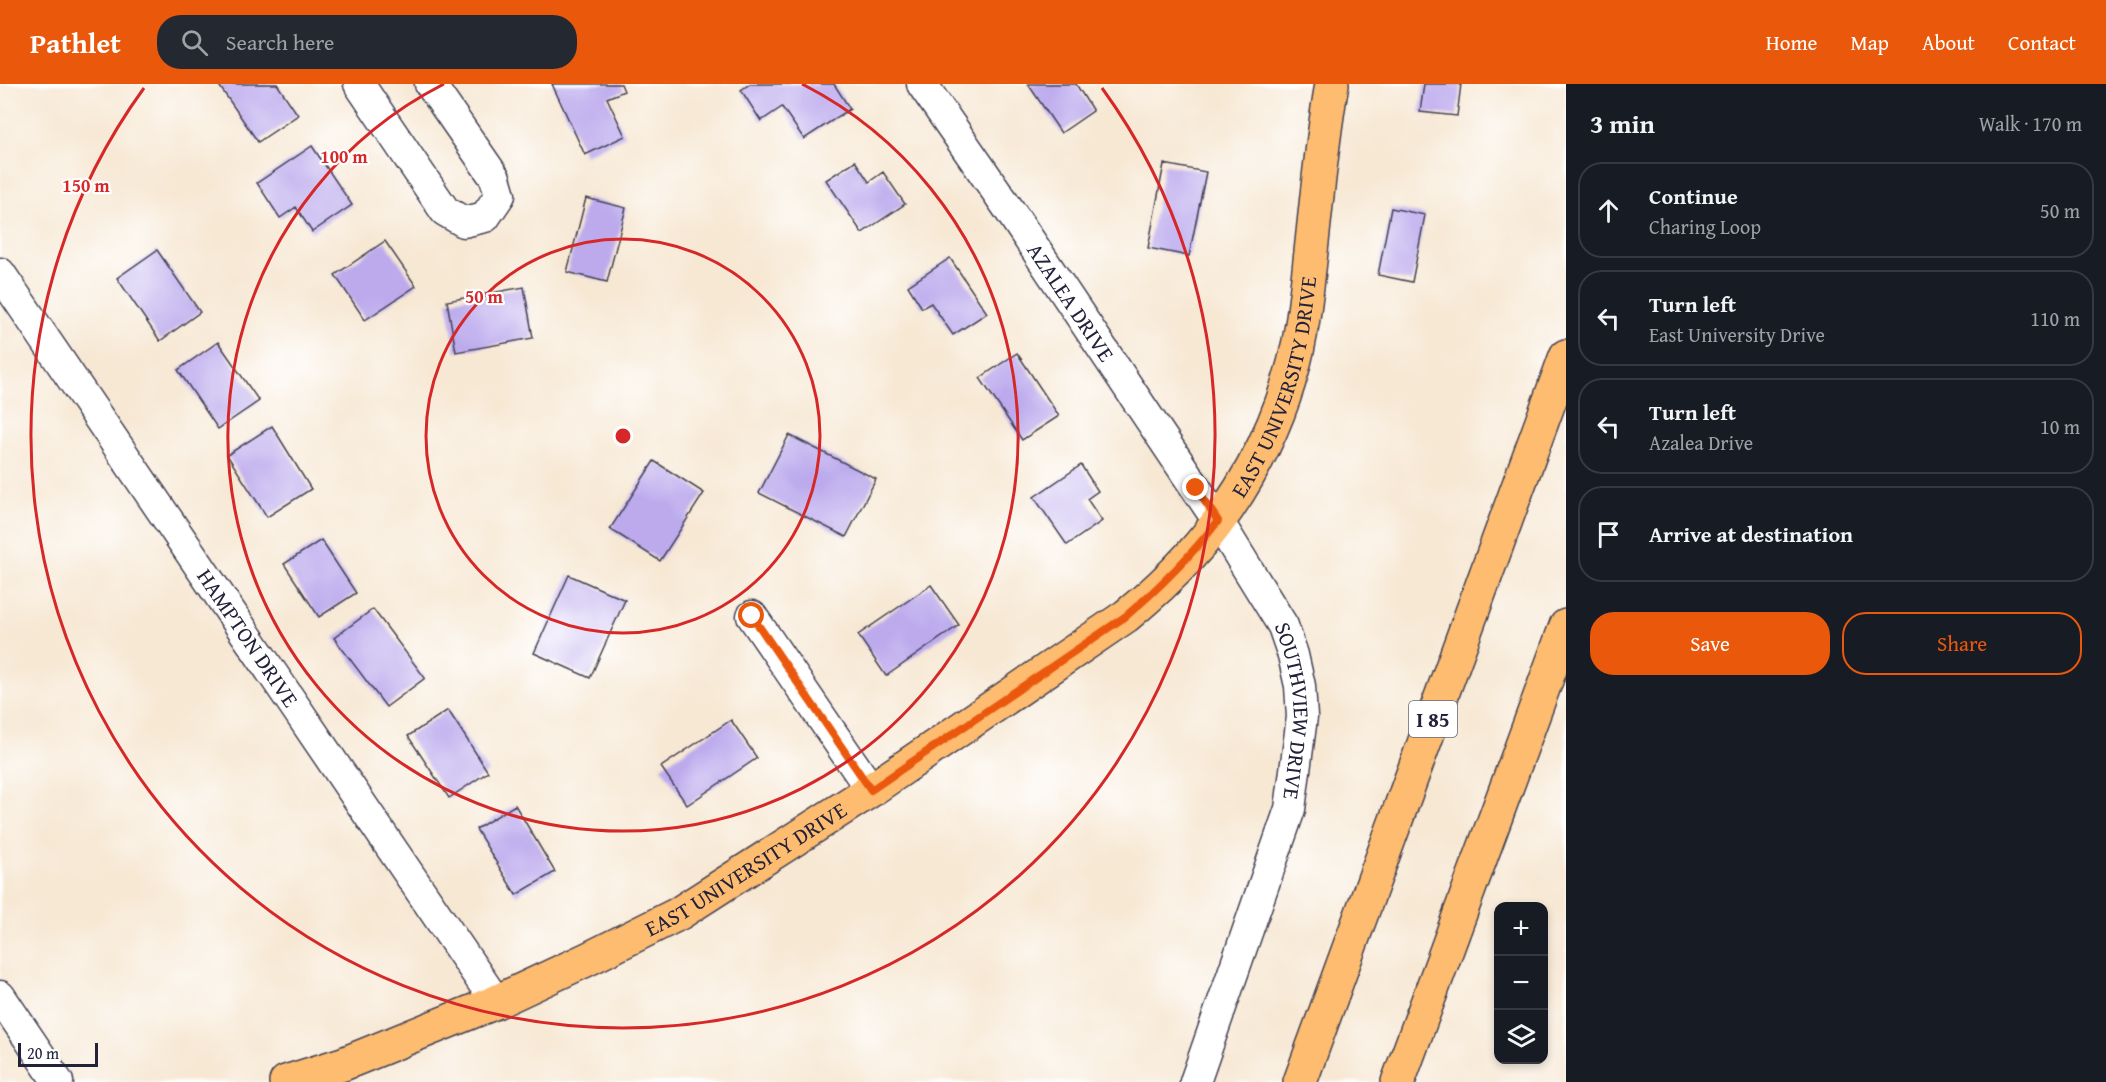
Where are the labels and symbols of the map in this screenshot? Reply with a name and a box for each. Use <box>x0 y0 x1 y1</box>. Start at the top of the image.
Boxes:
text: 100 m <box>320 143 368 170</box>
text: 150 m <box>62 172 110 199</box>
street label: AZALEA DRIVE <box>1020 236 1122 368</box>
street label: EAST UNIVERSITY DRIVE <box>1223 274 1324 504</box>
text: 50 m <box>465 283 504 310</box>
centre of rings <box>613 426 633 446</box>
route end <box>1182 474 1208 500</box>
street label: HAMPTON DRIVE <box>190 562 307 713</box>
route start <box>738 602 764 628</box>
street label: SOUTHVIEW DRIVE <box>1267 618 1318 801</box>
road number: I 85 <box>1409 701 1457 737</box>
street label: EAST UNIVERSITY DRIVE <box>639 794 853 944</box>
scale bar <box>18 1040 98 1068</box>

